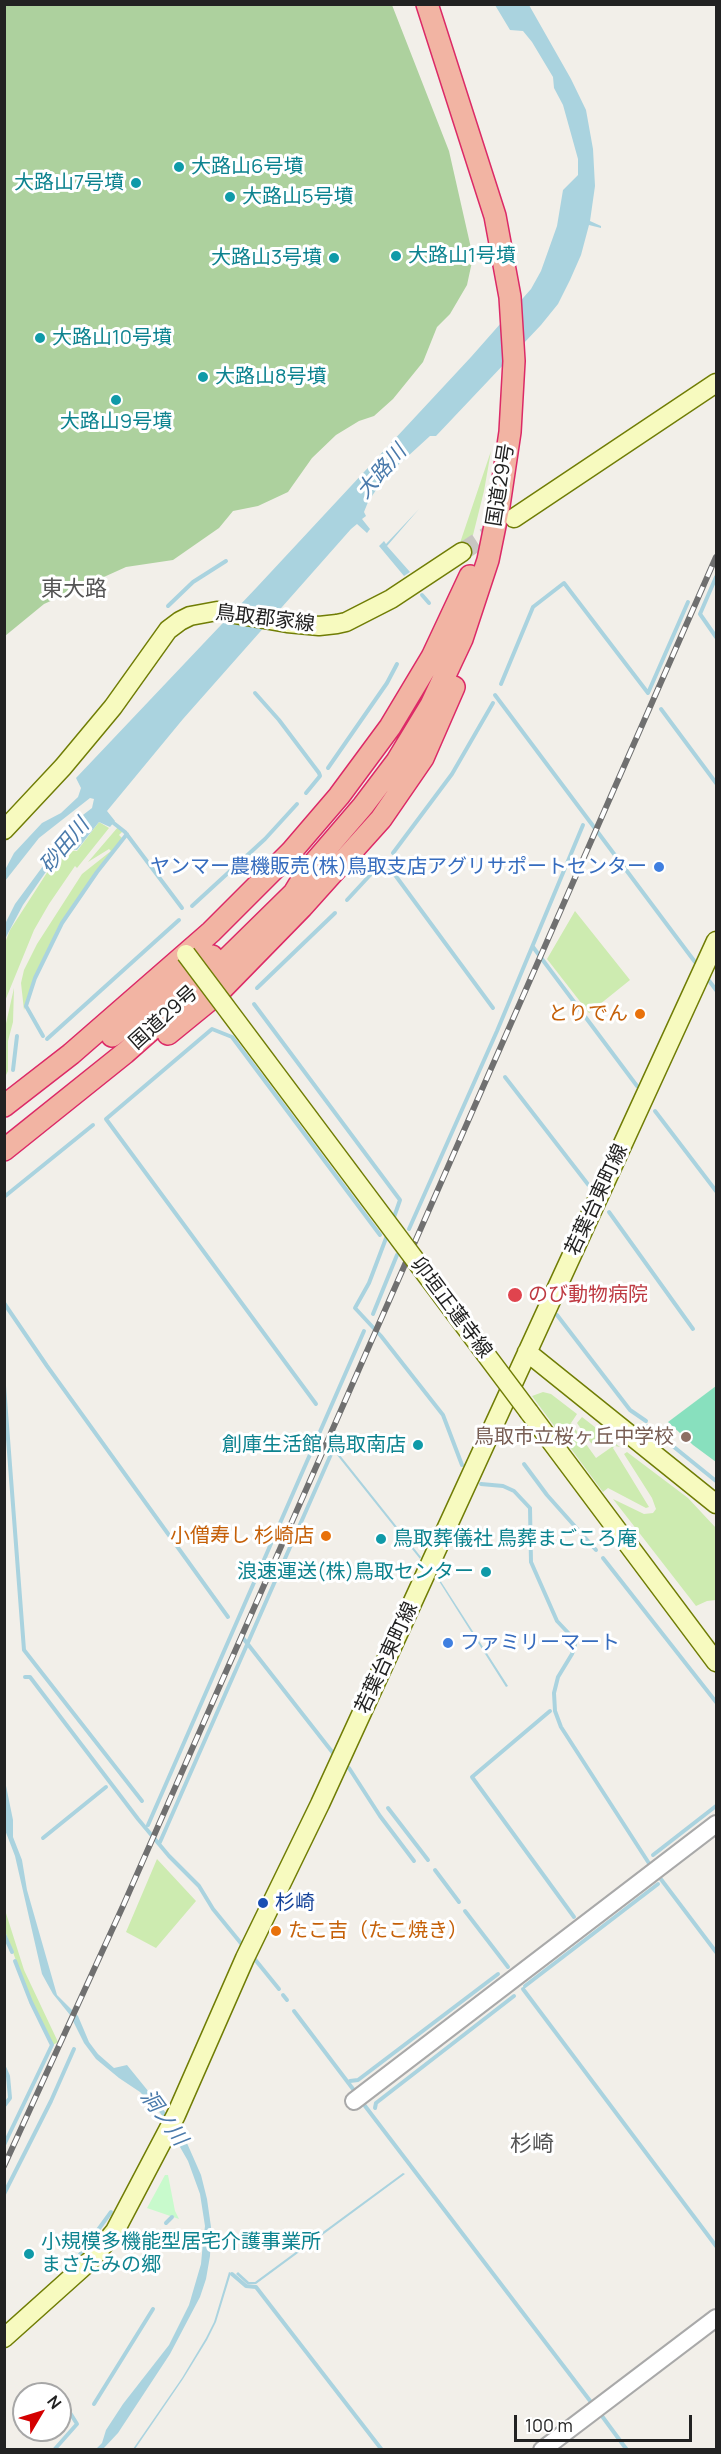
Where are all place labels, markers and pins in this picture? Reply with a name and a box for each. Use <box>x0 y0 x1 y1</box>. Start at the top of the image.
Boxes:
place label: 大路山6号墳 <box>191 155 303 179</box>
marker: 大路山6号墳 <box>172 160 186 174</box>
place label: 大路山7号墳 <box>14 171 124 195</box>
marker: 大路山7号墳 <box>129 176 143 190</box>
place label: 大路山5号墳 <box>242 185 354 209</box>
marker: 大路山5号墳 <box>223 190 237 204</box>
place label: 大路山1号墳 <box>408 244 516 268</box>
place label: 大路山3号墳 <box>211 246 322 270</box>
marker: 大路山1号墳 <box>389 249 403 263</box>
marker: 大路山3号墳 <box>327 251 341 265</box>
place label: 大路山10号墳 <box>52 326 172 350</box>
marker: 大路山10号墳 <box>33 331 47 345</box>
place label: 大路山8号墳 <box>215 365 327 389</box>
marker: 大路山8号墳 <box>196 370 210 384</box>
marker: 大路山9号墳 <box>109 393 123 407</box>
place label: 大路山9号墳 <box>60 410 172 434</box>
place label: ヤンマー農機販売(株)鳥取支店アグリサポートセンター <box>150 855 647 879</box>
marker: ヤンマー農機販売(株)鳥取支店アグリサポートセンター <box>652 860 666 874</box>
place label: とりでん <box>548 1002 628 1026</box>
marker: とりでん <box>633 1007 647 1021</box>
place label: のび動物病院 <box>528 1283 648 1307</box>
marker: のび動物病院 <box>506 1286 524 1304</box>
place label: 鳥取市立桜ヶ丘中学校 <box>474 1425 674 1449</box>
marker: 鳥取市立桜ヶ丘中学校 <box>679 1430 693 1444</box>
place label: 創庫生活館 鳥取南店 <box>222 1433 406 1457</box>
marker: 創庫生活館 鳥取南店 <box>411 1438 425 1452</box>
place label: 小僧寿し 杉崎店 <box>170 1524 314 1548</box>
place label: 鳥取葬儀社 鳥葬まごころ庵 <box>393 1527 637 1551</box>
marker: 小僧寿し 杉崎店 <box>319 1529 333 1543</box>
marker: 鳥取葬儀社 鳥葬まごころ庵 <box>374 1532 388 1546</box>
place label: 浪速運送(株)鳥取センター <box>237 1560 474 1584</box>
marker: 浪速運送(株)鳥取センター <box>479 1565 493 1579</box>
place label: ファミリーマート <box>460 1631 620 1655</box>
marker: ファミリーマート <box>441 1636 455 1650</box>
place label: 杉崎 <box>275 1891 315 1915</box>
marker: 杉崎 <box>256 1896 270 1910</box>
place label: たこ吉（たこ焼き） <box>288 1919 468 1943</box>
marker: たこ吉（たこ焼き） <box>269 1924 283 1938</box>
place label: 小規模多機能型居宅介護事業所 まさたみの郷 <box>41 2230 321 2277</box>
marker: 小規模多機能型居宅介護事業所 まさたみの郷 <box>22 2247 36 2261</box>

